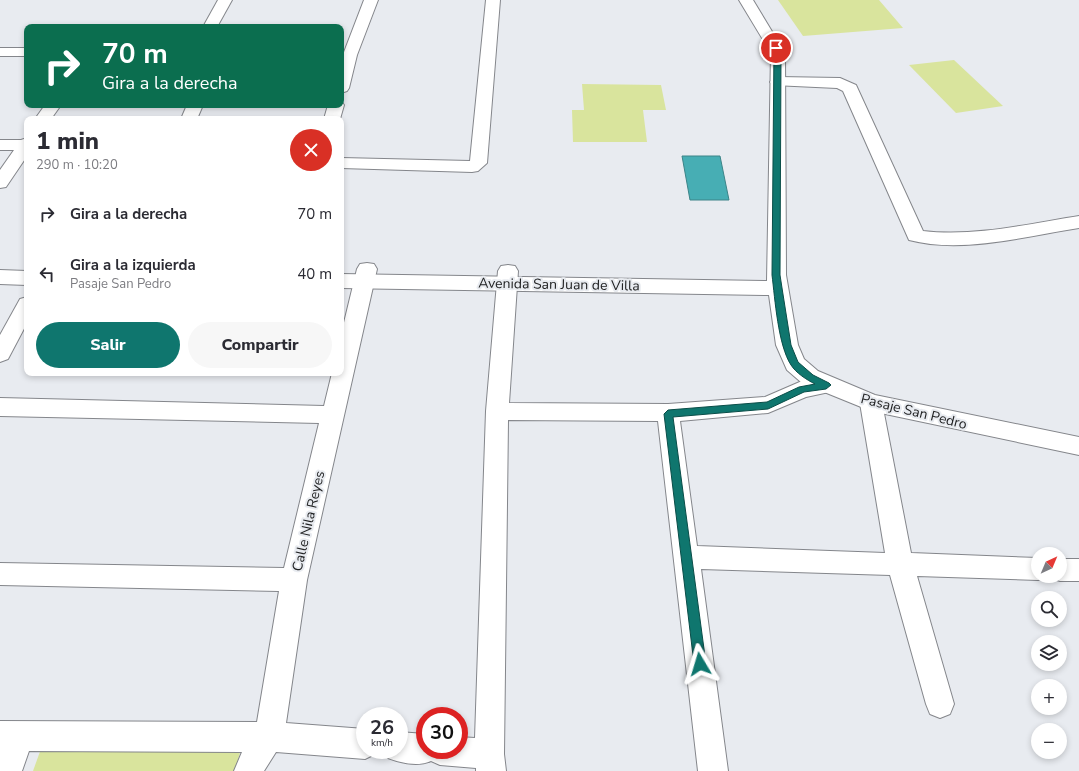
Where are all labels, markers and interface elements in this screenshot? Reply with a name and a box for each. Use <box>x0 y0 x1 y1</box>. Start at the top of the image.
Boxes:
pin <box>759 31 793 65</box>
text: 70 m <box>102 35 168 73</box>
icon: arrive <box>765 37 787 59</box>
icon: right <box>36 40 88 92</box>
text: Gira a la derecha <box>102 71 238 95</box>
text: 1 min <box>36 125 99 157</box>
button: close <box>290 129 332 171</box>
text: 290 m · 10:20 <box>36 156 118 174</box>
icon: right <box>36 203 58 225</box>
text: Gira a la derecha <box>70 204 187 224</box>
text: 70 m <box>297 204 332 224</box>
text: Gira a la izquierda <box>70 255 196 275</box>
icon: left <box>36 263 58 285</box>
text: 40 m <box>297 264 332 284</box>
street label: Avenida San Juan de Villa <box>478 274 640 295</box>
text: Pasaje San Pedro <box>70 275 171 293</box>
button: Salir <box>36 322 180 368</box>
button: Compartir <box>188 322 332 368</box>
street label: Pasaje San Pedro <box>859 389 969 434</box>
street label: Calle Nila Reyes <box>288 469 329 573</box>
north arrow <box>1031 547 1067 583</box>
map controls <box>1031 547 1067 759</box>
button: search <box>1031 591 1067 627</box>
button: layers <box>1031 635 1067 671</box>
position arrow <box>679 643 721 685</box>
button: + <box>1031 679 1067 715</box>
speed limit sign: 30 <box>416 707 468 759</box>
text: 26 <box>370 714 394 741</box>
button: − <box>1031 723 1067 759</box>
text: km/h <box>371 736 393 750</box>

